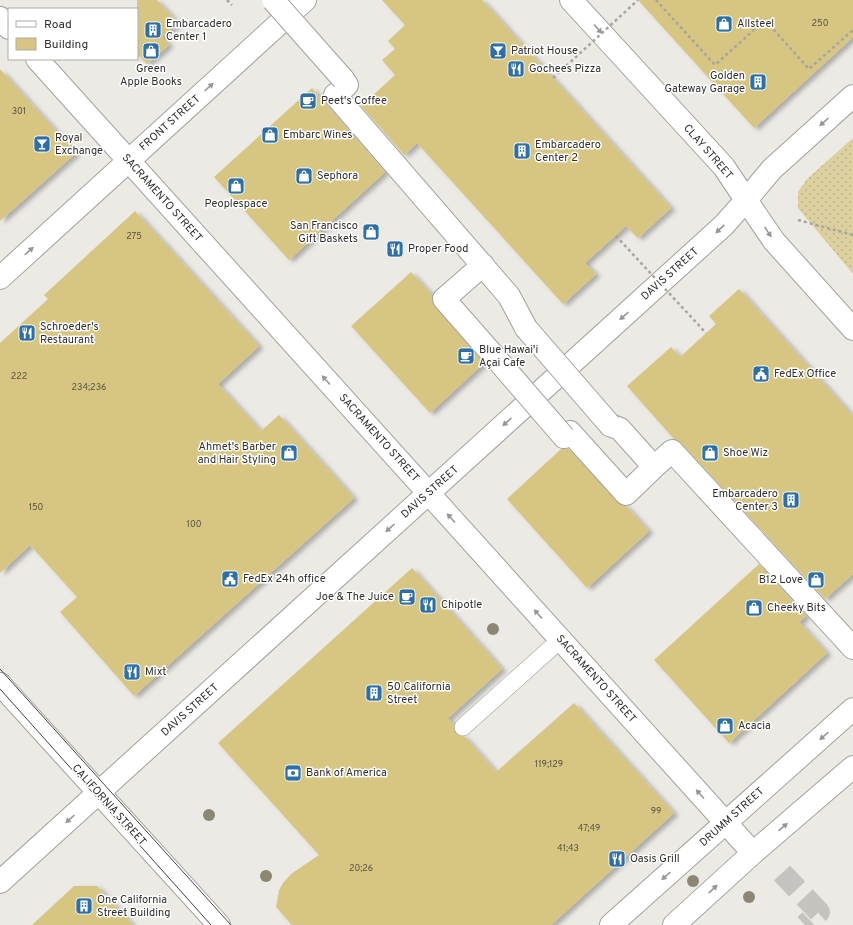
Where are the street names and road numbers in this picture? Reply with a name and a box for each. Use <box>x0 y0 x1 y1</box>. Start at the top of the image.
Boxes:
street label: FRONT STREET <box>137 92 203 154</box>
street label: CLAY STREET <box>680 122 736 182</box>
street label: SACRAMENTO STREET <box>119 151 205 245</box>
street label: DAVIS STREET <box>638 245 702 303</box>
street label: SACRAMENTO STREET <box>336 391 422 485</box>
street label: DAVIS STREET <box>398 463 462 521</box>
street label: SACRAMENTO STREET <box>553 632 639 726</box>
street label: DAVIS STREET <box>158 681 222 739</box>
street label: CALIFORNIA STREET <box>69 761 149 849</box>
street label: DRUMM STREET <box>697 784 767 850</box>

